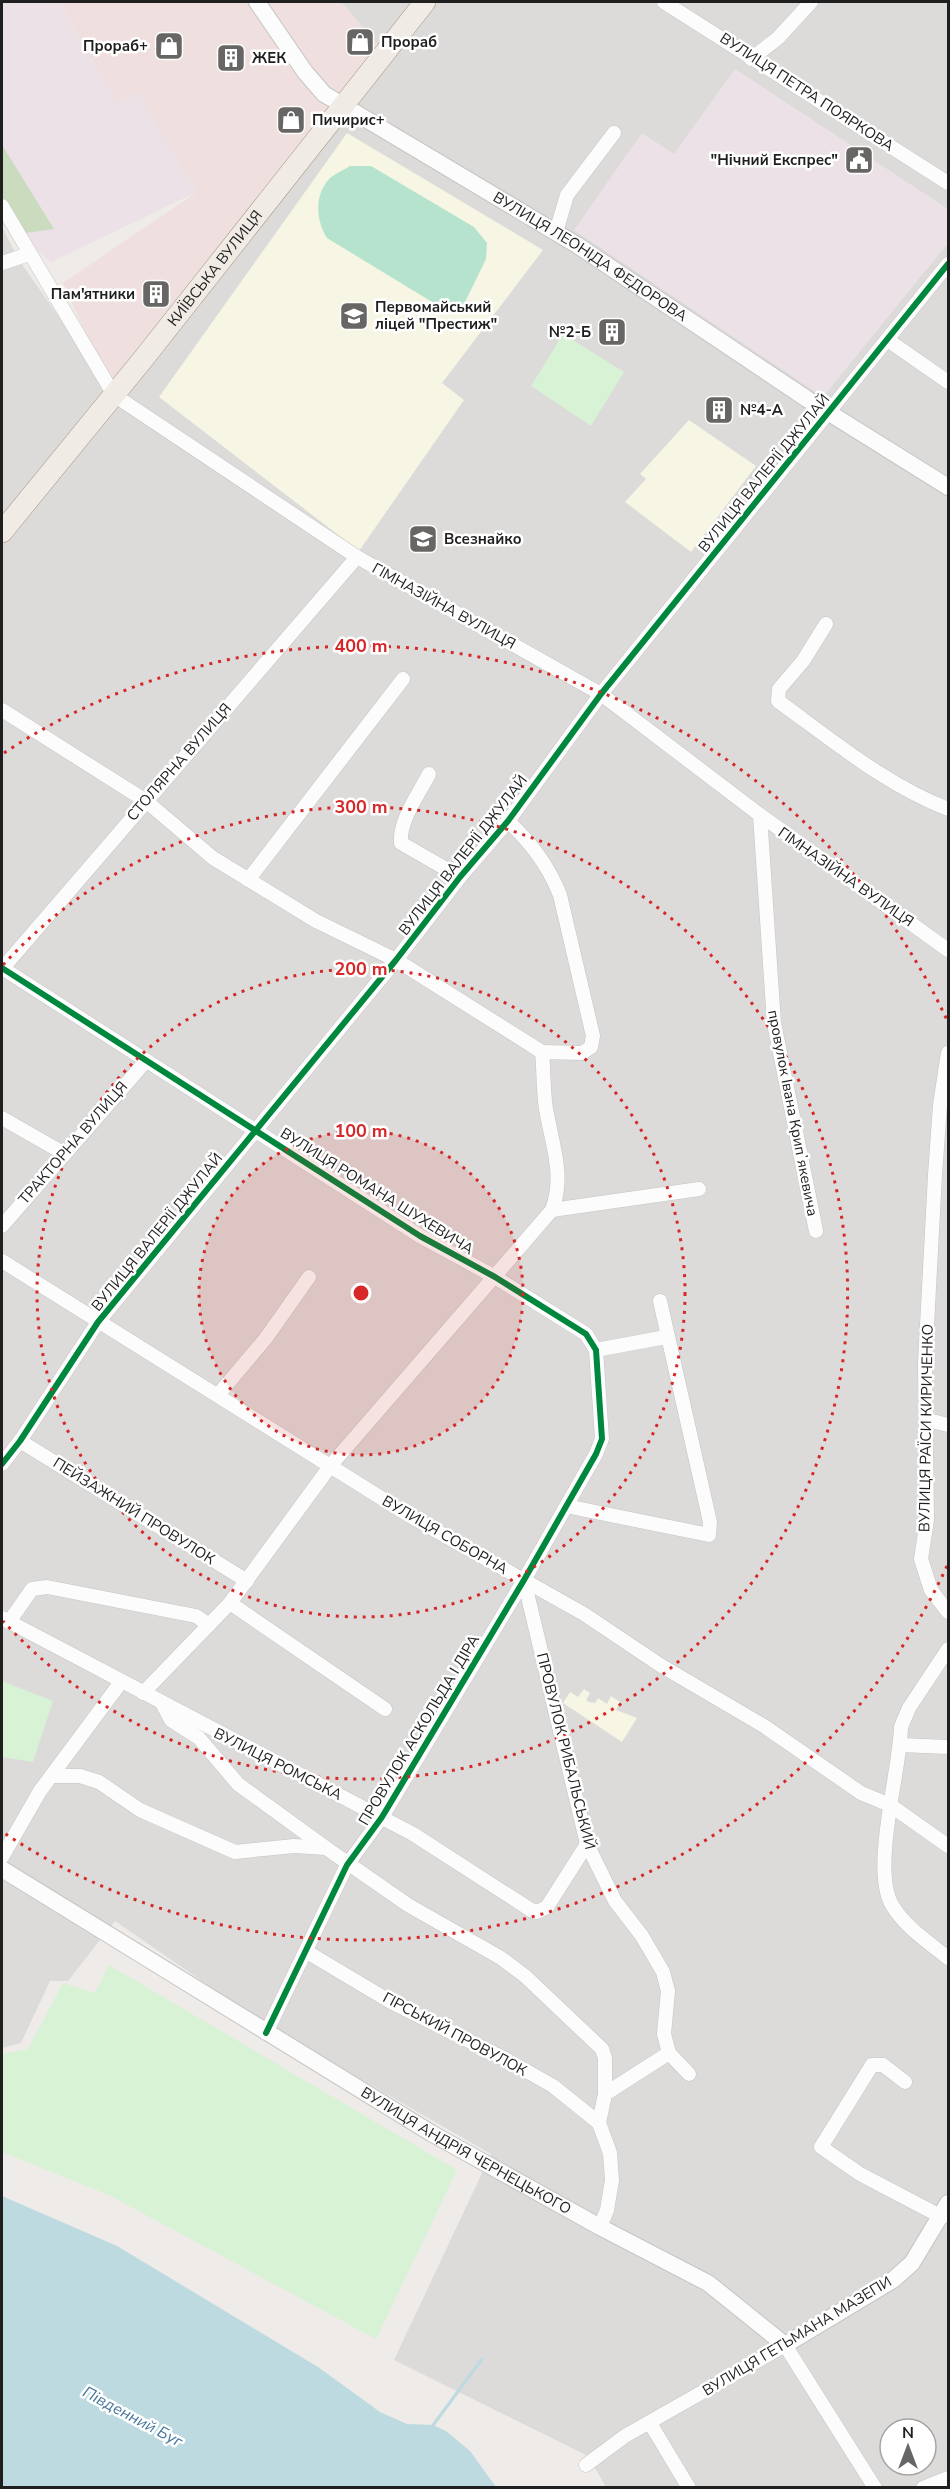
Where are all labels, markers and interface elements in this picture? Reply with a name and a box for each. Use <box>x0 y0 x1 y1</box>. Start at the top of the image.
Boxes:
shop icon: Прораб <box>344 26 376 58</box>
street label: ВУЛИЦЯ ПЕТРА ПОЯРКОВА <box>716 28 898 156</box>
shop icon: Прораб+ <box>153 30 185 62</box>
place label: Прораб <box>381 32 437 52</box>
place label: Прораб+ <box>83 36 148 56</box>
building icon: ЖЕК <box>215 42 247 74</box>
place label: ЖЕК <box>252 48 287 68</box>
shop icon: Пичирис+ <box>275 104 307 136</box>
place label: Пичирис+ <box>312 110 385 130</box>
public building icon: "Нічний Експрес" <box>843 144 875 176</box>
place label: "Нічний Експрес" <box>711 150 838 170</box>
street label: ВУЛИЦЯ ЛЕОНІДА ФЕДОРОВА <box>489 187 691 326</box>
street label: КИЇВСЬКА ВУЛИЦЯ <box>163 206 267 330</box>
building icon: Пам'ятники <box>140 278 172 310</box>
place label: Пам'ятники <box>51 284 135 304</box>
place label: Первомайський ліцей "Престиж" <box>375 297 497 334</box>
school or university icon: Первомайський ліцей "Престиж" <box>338 300 370 332</box>
building icon: №2-Б <box>596 316 628 348</box>
place label: №2-Б <box>549 322 591 342</box>
street label: ВУЛИЦЯ ВАЛЕРІЇ ДЖУЛАЙ <box>694 390 834 556</box>
building icon: №4-А <box>703 394 735 426</box>
place label: №4-А <box>740 400 784 420</box>
school or university icon: Всезнайко <box>407 523 439 555</box>
place label: Всезнайко <box>444 529 522 549</box>
street label: ГІМНАЗІЙНА ВУЛИЦЯ <box>369 558 519 654</box>
text: 400 m <box>334 634 388 658</box>
street label: СТОЛЯРНА ВУЛИЦЯ <box>122 699 236 825</box>
street label: ВУЛИЦЯ ВАЛЕРІЇ ДЖУЛАЙ <box>394 771 532 939</box>
text: 300 m <box>334 795 388 819</box>
street label: ГІМНАЗІЙНА ВУЛИЦЯ <box>774 823 918 931</box>
text: 200 m <box>334 957 388 981</box>
street label: провулок Івана Крипʼякевича <box>763 1008 823 1218</box>
street label: ТРАКТОРНА ВУЛИЦЯ <box>14 1077 132 1209</box>
text: 100 m <box>334 1119 388 1143</box>
street label: ВУЛИЦЯ РОМАНА ШУХЕВИЧА <box>277 1123 477 1259</box>
street label: ВУЛИЦЯ ВАЛЕРІЇ ДЖУЛАЙ <box>87 1149 227 1315</box>
centre of rings <box>351 1283 371 1303</box>
street label: ВУЛИЦЯ РАЇСИ КИРИЧЕНКО <box>914 1324 938 1532</box>
street label: ПЕЙЗАЖНИЙ ПРОВУЛОК <box>49 1453 219 1569</box>
street label: ВУЛИЦЯ СОБОРНА <box>379 1491 512 1579</box>
street label: ПРОВУЛОК АСКОЛЬДА І ДІРА <box>354 1631 484 1829</box>
street label: ПРОВУЛОК РИБАЛЬСЬКИЙ <box>532 1651 600 1851</box>
street label: ВУЛИЦЯ РОМСЬКА <box>211 1723 346 1805</box>
street label: ГІРСЬКИЙ ПРОВУЛОК <box>379 1987 531 2081</box>
street label: ВУЛИЦЯ АНДРІЯ ЧЕРНЕЦЬКОГО <box>357 2082 575 2219</box>
street label: ВУЛИЦЯ ГЕТЬМАНА МАЗЕПИ <box>699 2271 895 2401</box>
water label: Південний Буг <box>79 2381 187 2453</box>
north arrow <box>878 2417 938 2477</box>
text: N <box>902 2422 914 2444</box>

